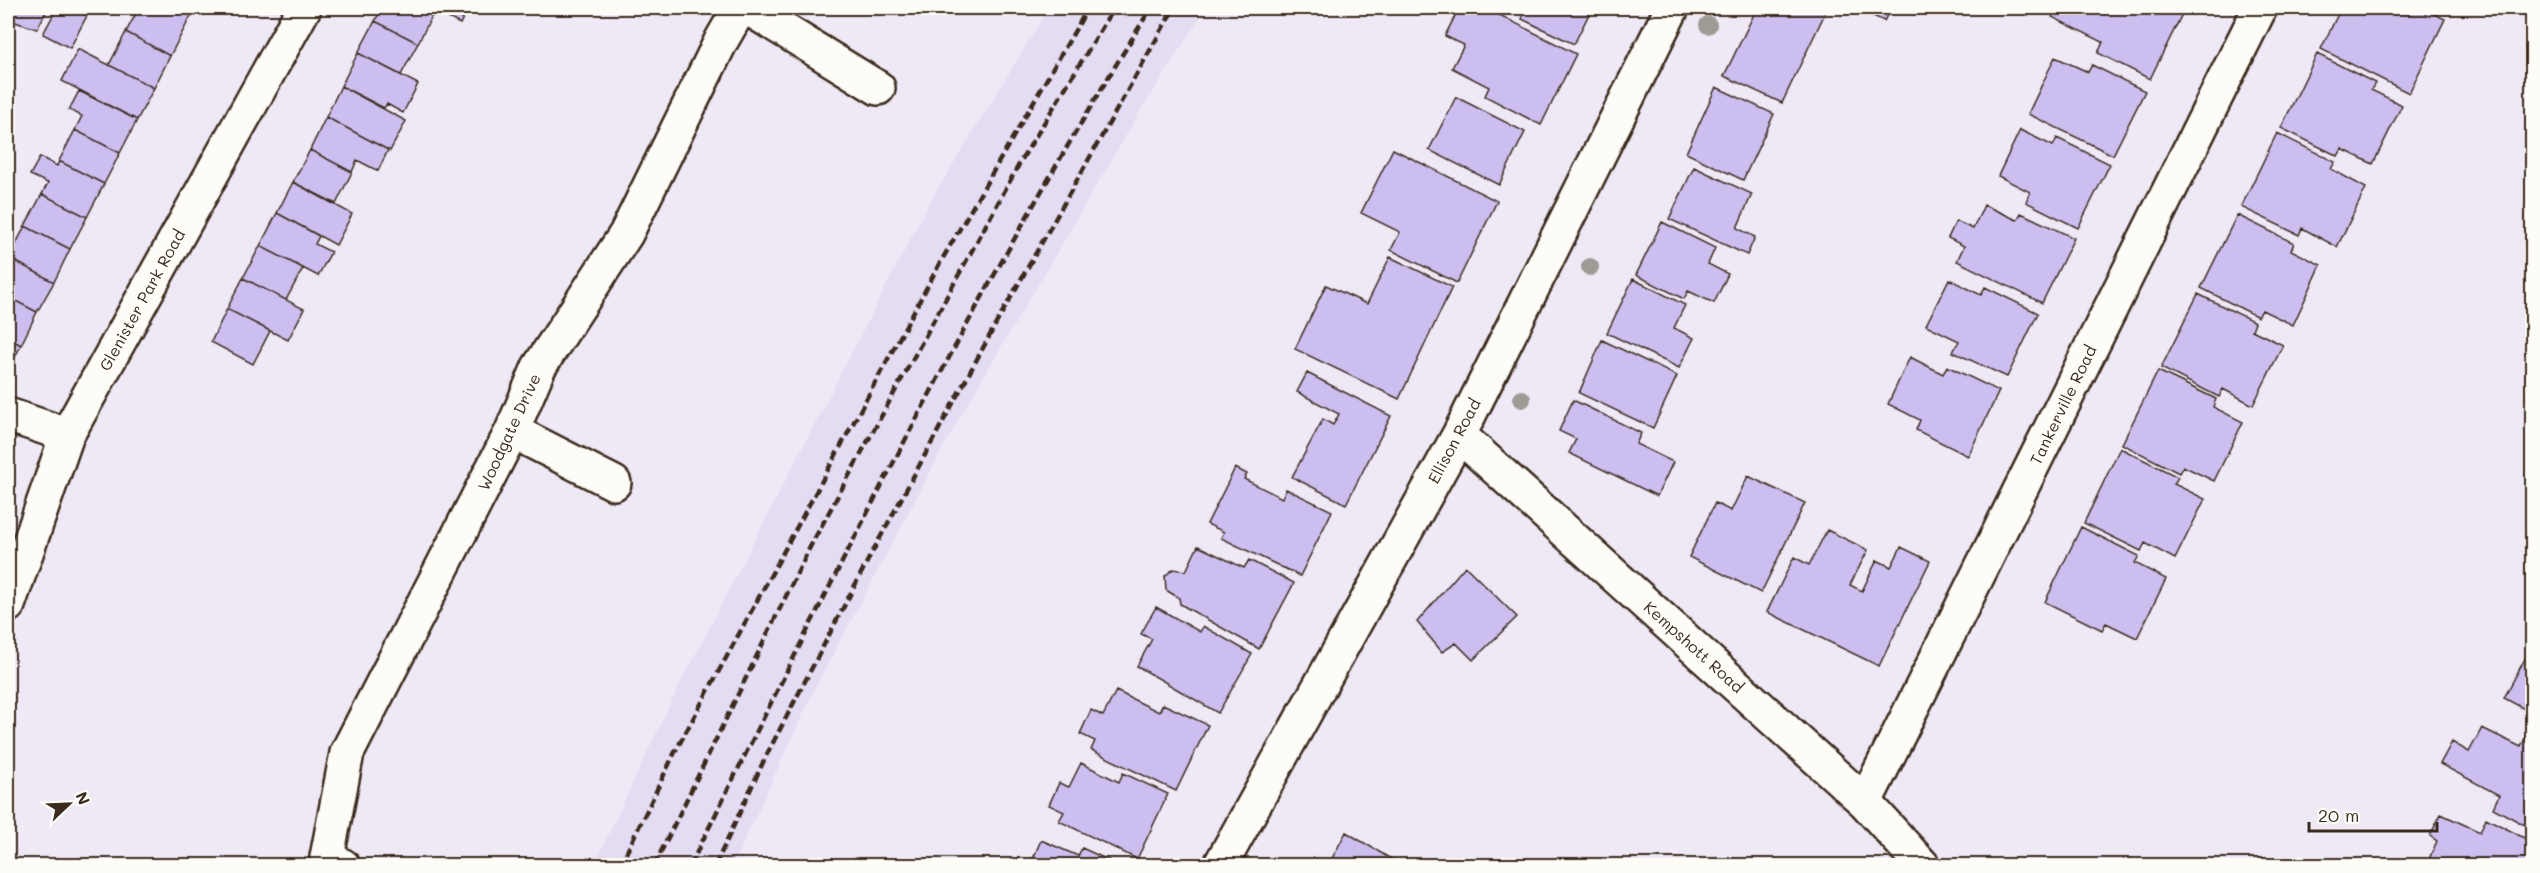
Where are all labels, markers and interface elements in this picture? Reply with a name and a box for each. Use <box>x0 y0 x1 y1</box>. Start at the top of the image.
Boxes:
street label: Glenister Park Road <box>94 225 189 374</box>
street label: Tankerville Road <box>2025 342 2101 468</box>
street label: Woodgate Drive <box>472 370 545 494</box>
street label: Ellison Road <box>1422 395 1485 487</box>
street label: Kempshott Road <box>1640 596 1749 697</box>
north arrow <box>39 774 99 834</box>
text: N <box>71 788 95 808</box>
scale bar <box>2309 795 2436 833</box>
text: 20 m <box>2318 803 2359 827</box>

